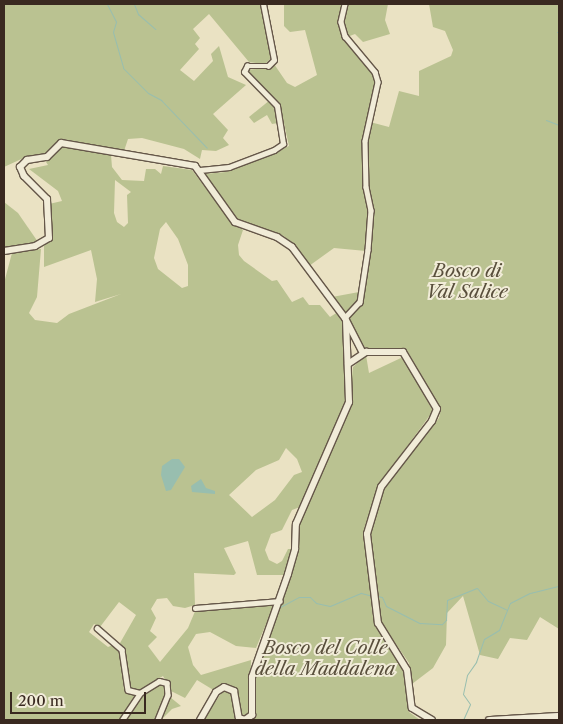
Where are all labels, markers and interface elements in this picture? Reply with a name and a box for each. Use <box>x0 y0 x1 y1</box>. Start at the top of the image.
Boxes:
park label: Bosco di Val Salice <box>426 261 508 304</box>
park label: Bosco del Colle della Maddalena <box>255 638 395 681</box>
scale bar <box>12 682 149 714</box>
text: 200 m <box>18 691 64 710</box>

